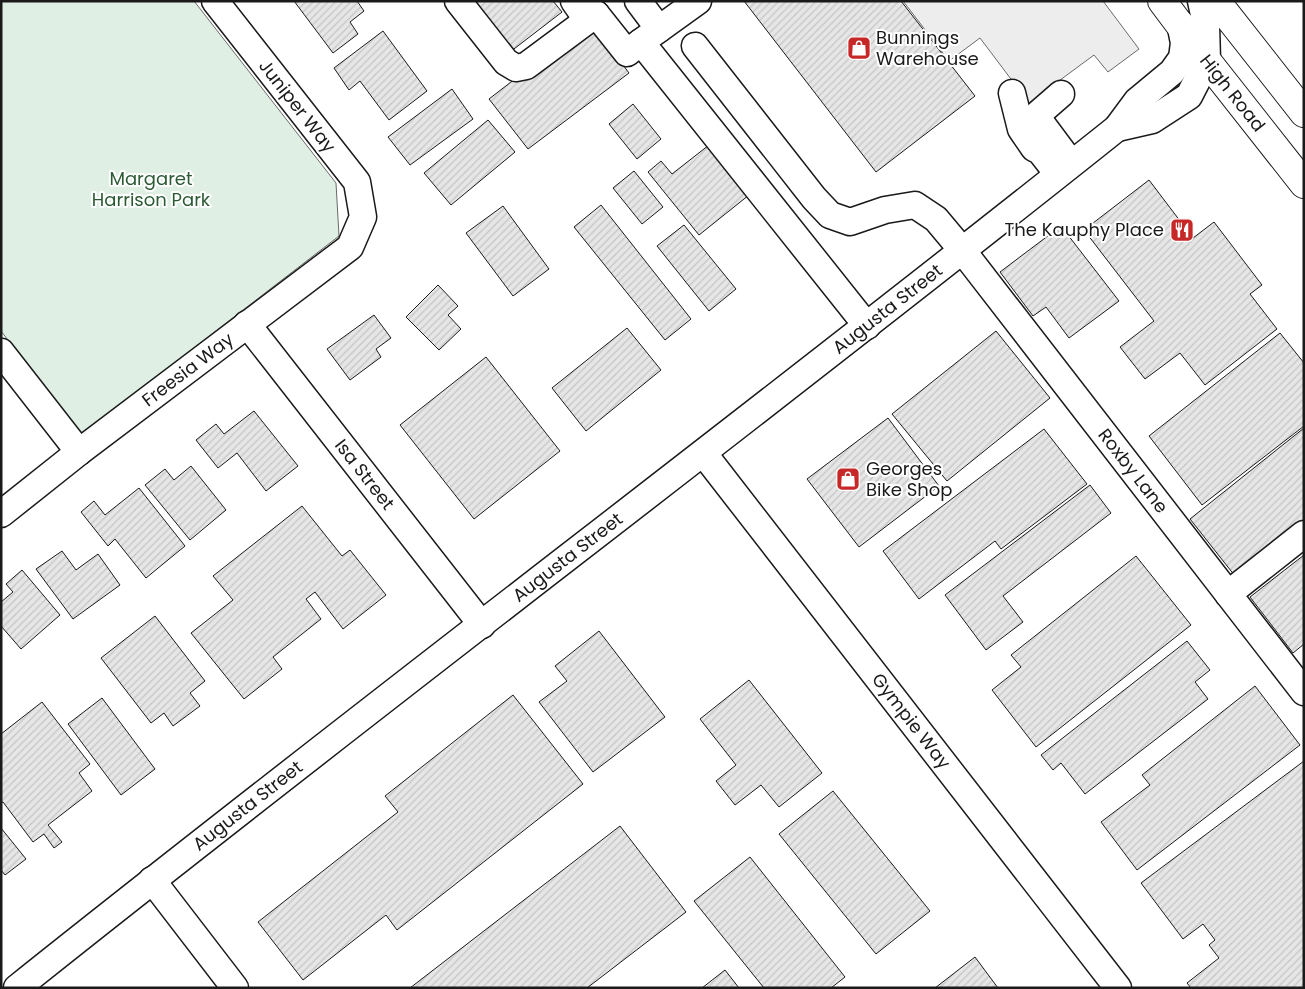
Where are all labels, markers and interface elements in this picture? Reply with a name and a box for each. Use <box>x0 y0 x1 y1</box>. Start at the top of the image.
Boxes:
place label: Bunnings Warehouse <box>876 25 979 71</box>
shop icon: Bunnings Warehouse <box>846 35 872 61</box>
street label: High Road <box>1194 49 1271 137</box>
street label: Juniper Way <box>253 54 342 157</box>
park label: Margaret Harrison Park <box>92 166 211 212</box>
place label: The Kauphy Place <box>1005 217 1164 242</box>
restaurant icon: The Kauphy Place <box>1169 217 1195 243</box>
street label: Augusta Street <box>827 258 947 360</box>
street label: Freesia Way <box>136 327 238 412</box>
street label: Roxby Lane <box>1093 423 1174 518</box>
street label: Isa Street <box>329 434 401 515</box>
place label: Georges Bike Shop <box>866 456 952 502</box>
shop icon: Georges Bike Shop <box>835 466 861 492</box>
street label: Augusta Street <box>507 506 628 608</box>
street label: Gympie Way <box>866 668 957 774</box>
street label: Augusta Street <box>187 755 308 856</box>

